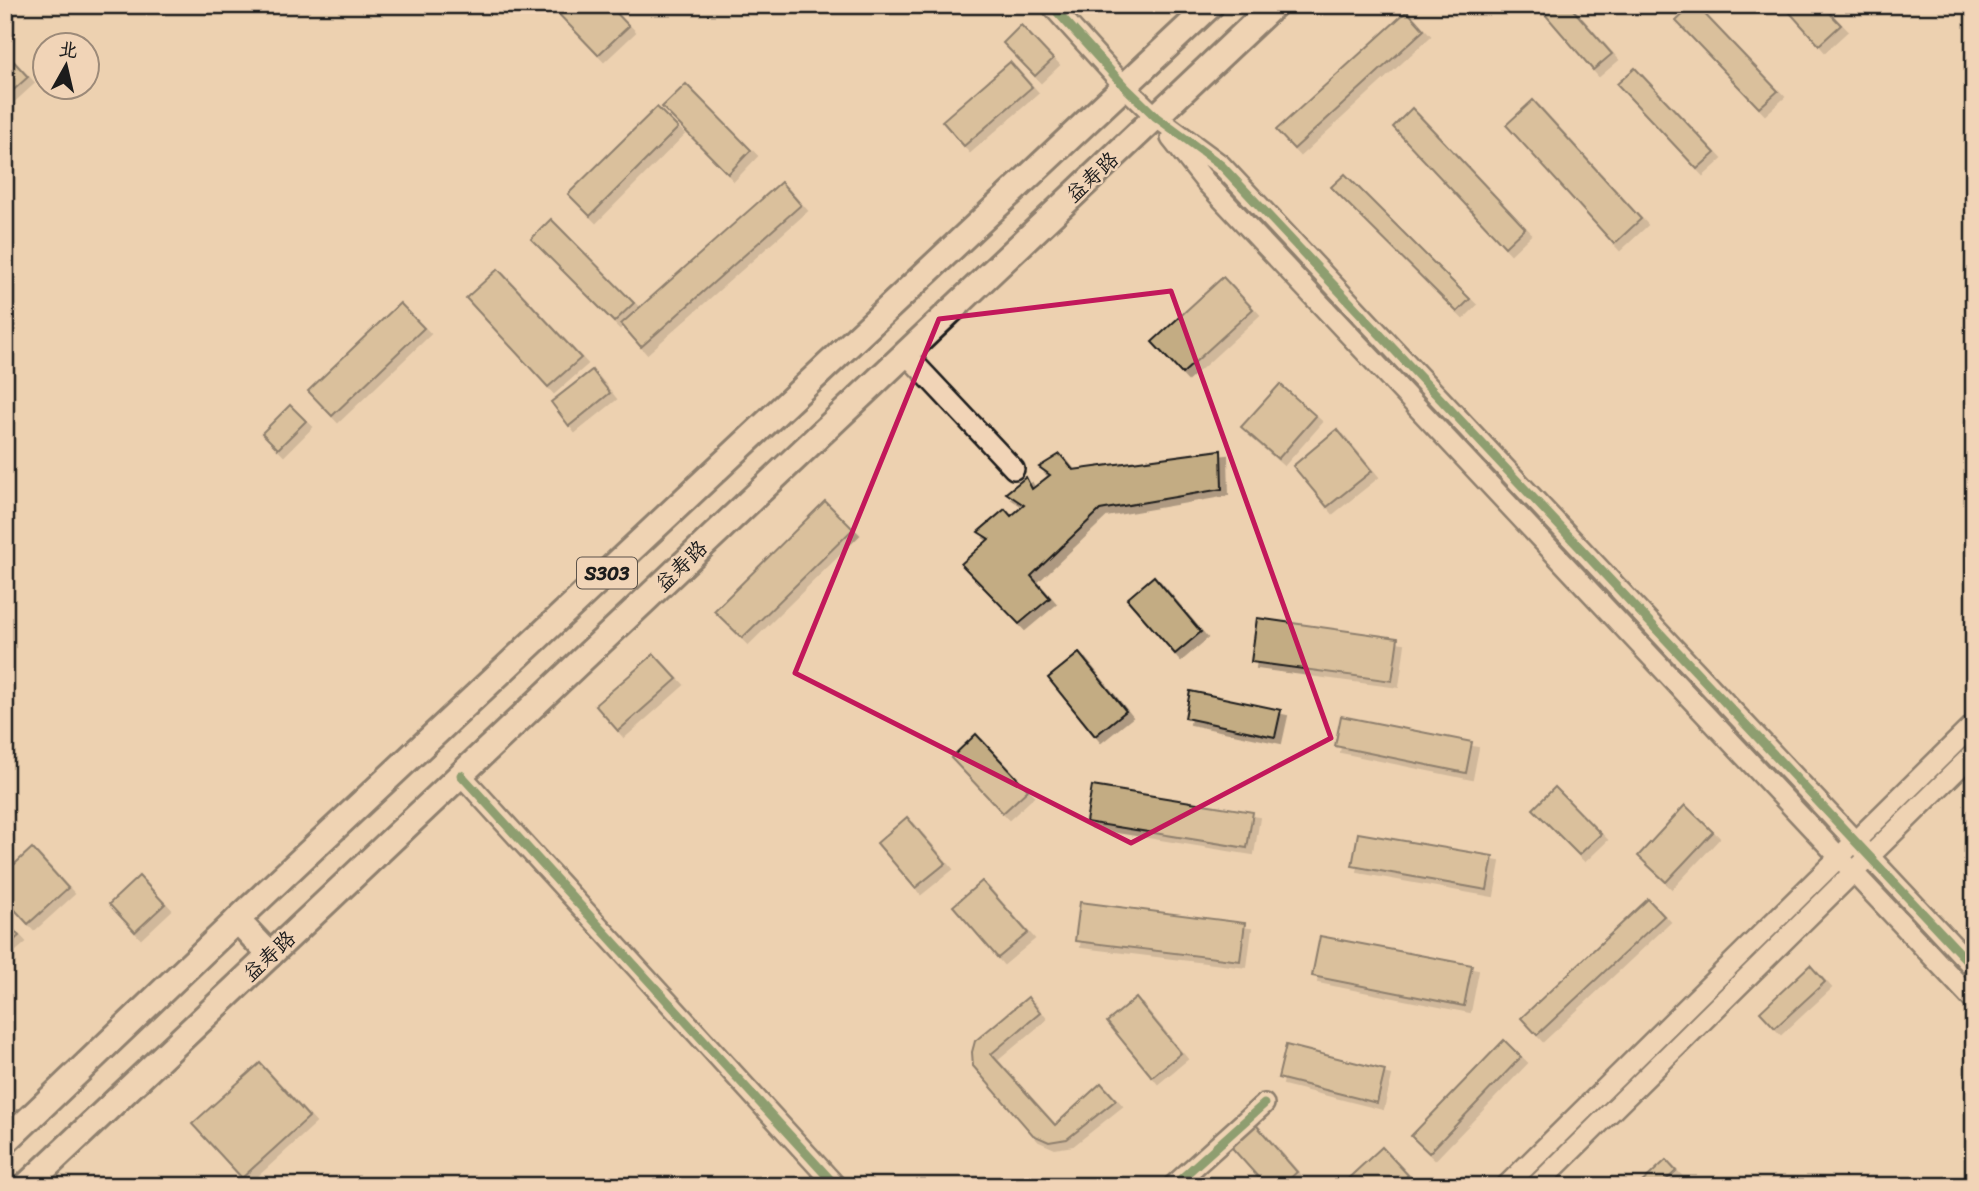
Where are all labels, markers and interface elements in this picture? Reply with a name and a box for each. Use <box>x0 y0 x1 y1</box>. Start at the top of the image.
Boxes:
north arrow <box>32 32 102 102</box>
text: 北 <box>57 32 80 67</box>
street label: 益寿路 <box>1056 142 1128 212</box>
street label: 益寿路 <box>645 530 717 602</box>
road number: S303 <box>577 558 637 588</box>
street label: 益寿路 <box>233 921 305 991</box>

